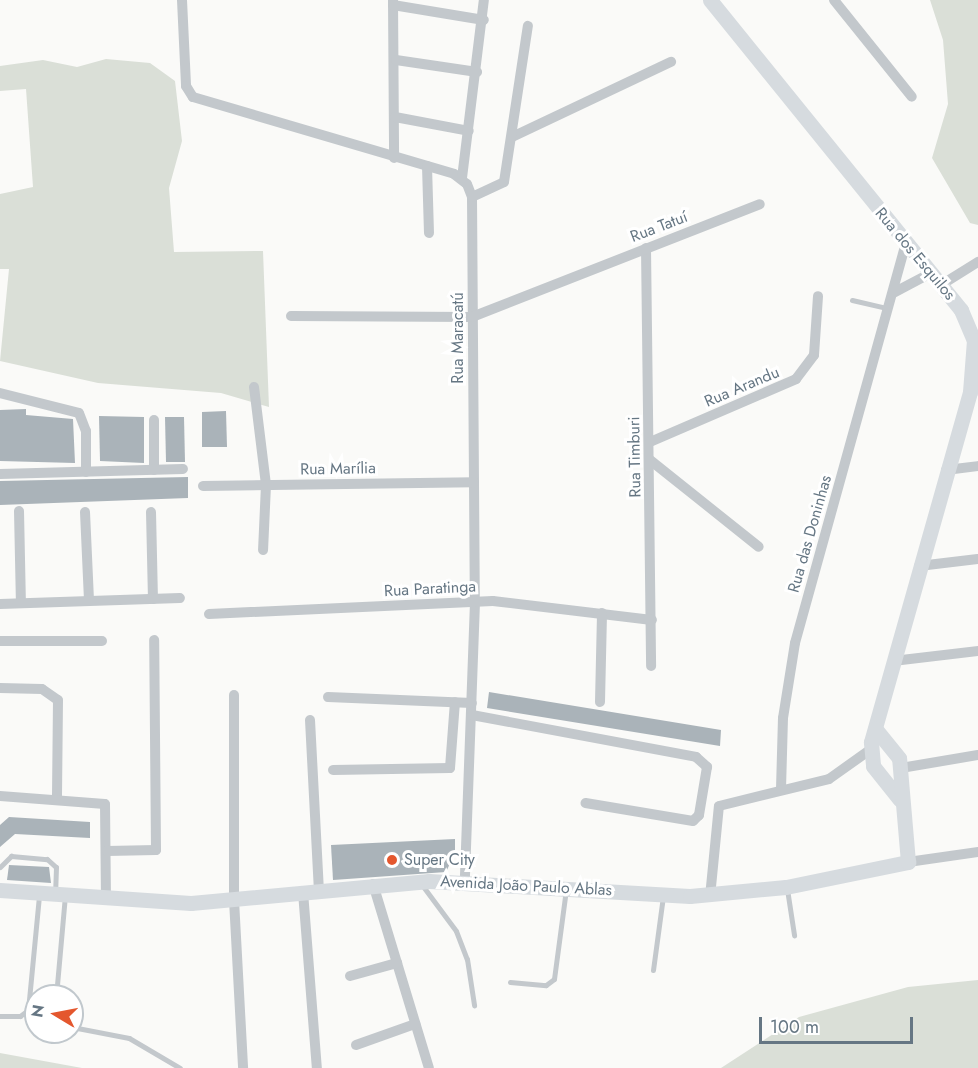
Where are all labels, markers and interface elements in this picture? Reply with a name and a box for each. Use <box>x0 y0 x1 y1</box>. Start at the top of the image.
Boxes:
street label: Rua dos Esquilos <box>871 204 959 304</box>
street label: Rua Tatuí <box>628 207 690 247</box>
street label: Rua Maracatú <box>448 292 468 384</box>
street label: Rua Arandu <box>702 363 782 411</box>
street label: Rua Timburi <box>625 416 645 498</box>
street label: Rua Marília <box>300 459 376 479</box>
street label: Rua das Doninhas <box>784 473 836 595</box>
street label: Rua Paratinga <box>383 577 477 601</box>
place label: Super City <box>404 850 475 870</box>
marker: Super City <box>385 853 399 867</box>
street label: Avenida João Paulo Ablas <box>440 872 612 900</box>
north arrow <box>24 984 84 1044</box>
text: N <box>25 1003 50 1019</box>
scale bar <box>762 1005 916 1043</box>
text: 100 m <box>770 1014 819 1040</box>

